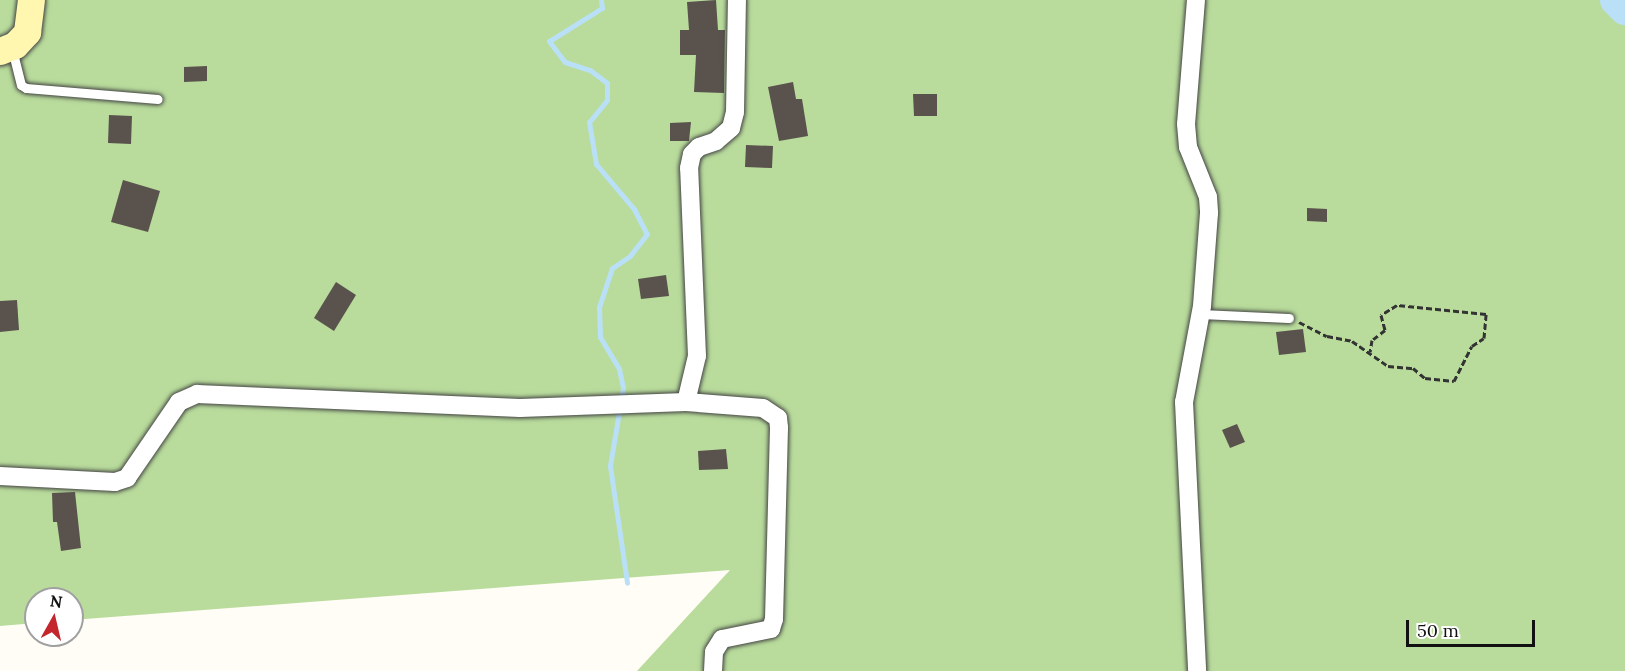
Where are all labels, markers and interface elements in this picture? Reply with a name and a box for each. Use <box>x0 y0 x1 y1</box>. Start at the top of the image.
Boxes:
north arrow <box>24 587 84 647</box>
text: N <box>49 590 64 612</box>
scale bar <box>1409 608 1538 646</box>
text: 50 m <box>1417 619 1459 642</box>

